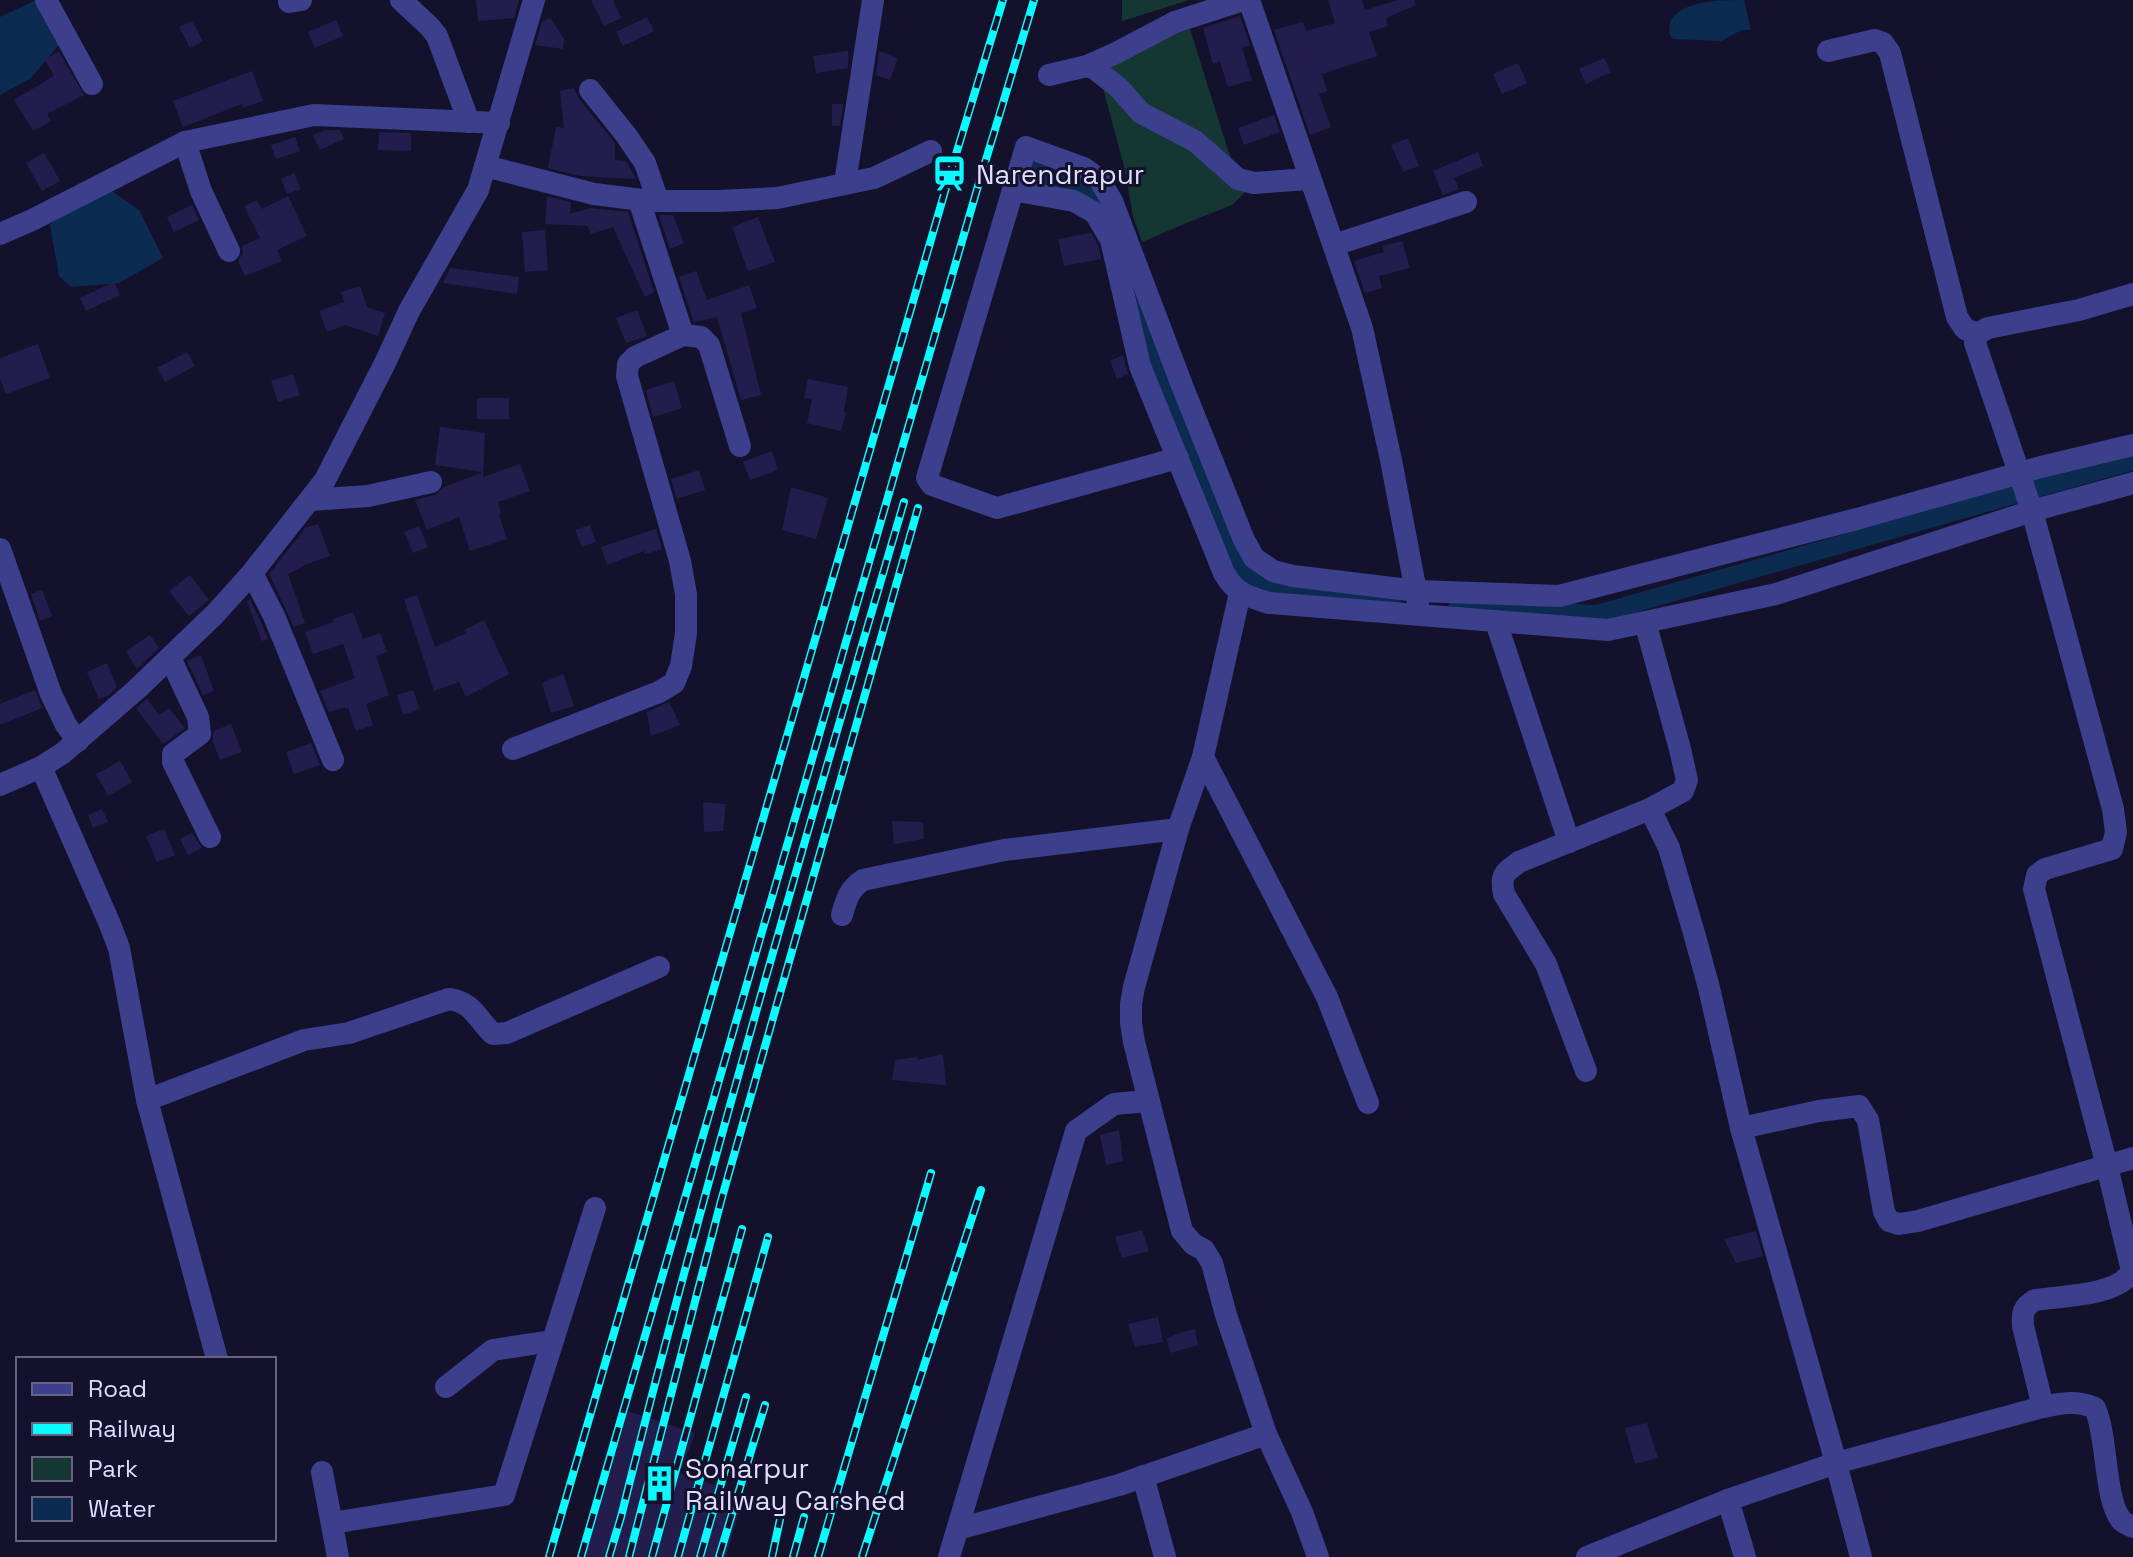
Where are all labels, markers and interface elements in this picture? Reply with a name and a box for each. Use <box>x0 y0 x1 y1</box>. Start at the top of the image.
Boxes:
station icon: Narendrapur <box>931 155 969 193</box>
place label: Narendrapur <box>976 156 1144 192</box>
legend <box>16 1357 276 1541</box>
text: Road <box>88 1373 147 1404</box>
text: Railway <box>88 1413 176 1444</box>
place label: Sonarpur Railway Carshed <box>685 1450 906 1518</box>
text: Park <box>88 1453 138 1484</box>
building icon: Sonarpur Railway Carshed <box>640 1465 678 1503</box>
text: Water <box>88 1493 156 1524</box>

